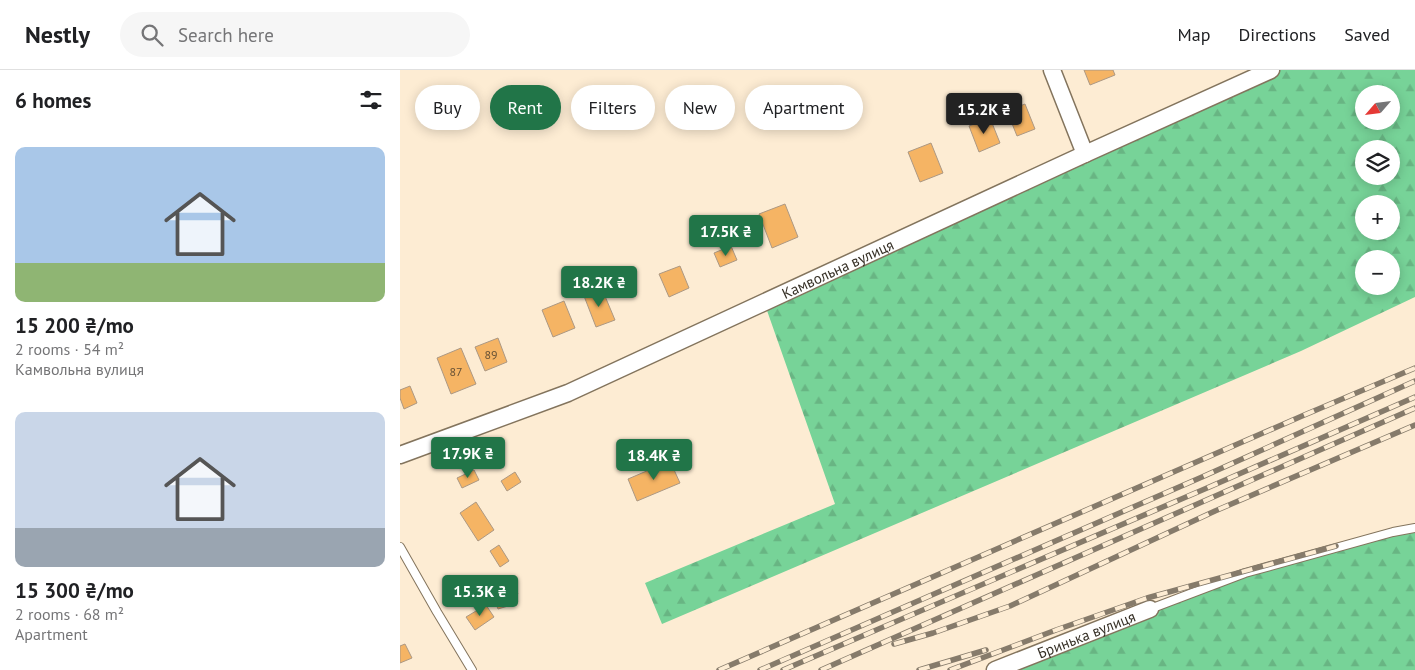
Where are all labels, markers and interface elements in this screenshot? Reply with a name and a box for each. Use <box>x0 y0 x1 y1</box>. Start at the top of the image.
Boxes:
search box <box>120 12 470 57</box>
text: Nestly <box>25 19 90 50</box>
icon: search <box>138 21 166 49</box>
text: Search here <box>178 23 274 47</box>
text: Map <box>1178 23 1210 46</box>
text: Directions <box>1238 23 1316 46</box>
text: Saved <box>1344 23 1390 46</box>
chip: Buy <box>415 85 480 130</box>
chip: Rent <box>490 85 561 130</box>
chip: Filters <box>571 85 655 130</box>
chip: New <box>665 85 735 130</box>
chip: Apartment <box>745 85 863 130</box>
north arrow <box>1355 85 1400 130</box>
map controls <box>1355 85 1400 295</box>
icon: filters <box>357 86 385 114</box>
text: 6 homes <box>15 87 91 114</box>
pin: 15.2K ₴ <box>938 92 1030 135</box>
text: 15.2K ₴ <box>957 99 1011 119</box>
button: layers <box>1355 140 1400 185</box>
icon: home <box>155 179 245 269</box>
button: + <box>1355 195 1400 240</box>
pin: 17.5K ₴ <box>680 214 772 257</box>
text: 17.5K ₴ <box>700 221 752 241</box>
street label: Камвольна вулиця <box>779 234 897 302</box>
button: − <box>1355 250 1400 295</box>
pin: 18.2K ₴ <box>553 266 645 308</box>
text: 18.2K ₴ <box>572 272 626 292</box>
text: 15 200 ₴/mo <box>15 312 134 339</box>
text: 2 rooms · 54 m² <box>15 339 124 359</box>
house number: 89 <box>484 347 498 362</box>
text: Камвольна вулиця <box>15 359 144 379</box>
house number: 87 <box>449 364 463 379</box>
pin: 17.9K ₴ <box>422 436 514 479</box>
pin: 18.4K ₴ <box>608 438 700 481</box>
text: 17.9K ₴ <box>442 443 494 463</box>
icon: home <box>155 444 245 534</box>
text: 18.4K ₴ <box>627 445 681 465</box>
pin: 15.3K ₴ <box>434 574 526 617</box>
text: 15 300 ₴/mo <box>15 577 134 604</box>
text: 15.3K ₴ <box>453 581 507 601</box>
text: 2 rooms · 68 m² <box>15 604 124 624</box>
street label: Бринька вулиця <box>1034 606 1138 662</box>
text: Apartment <box>15 624 88 644</box>

